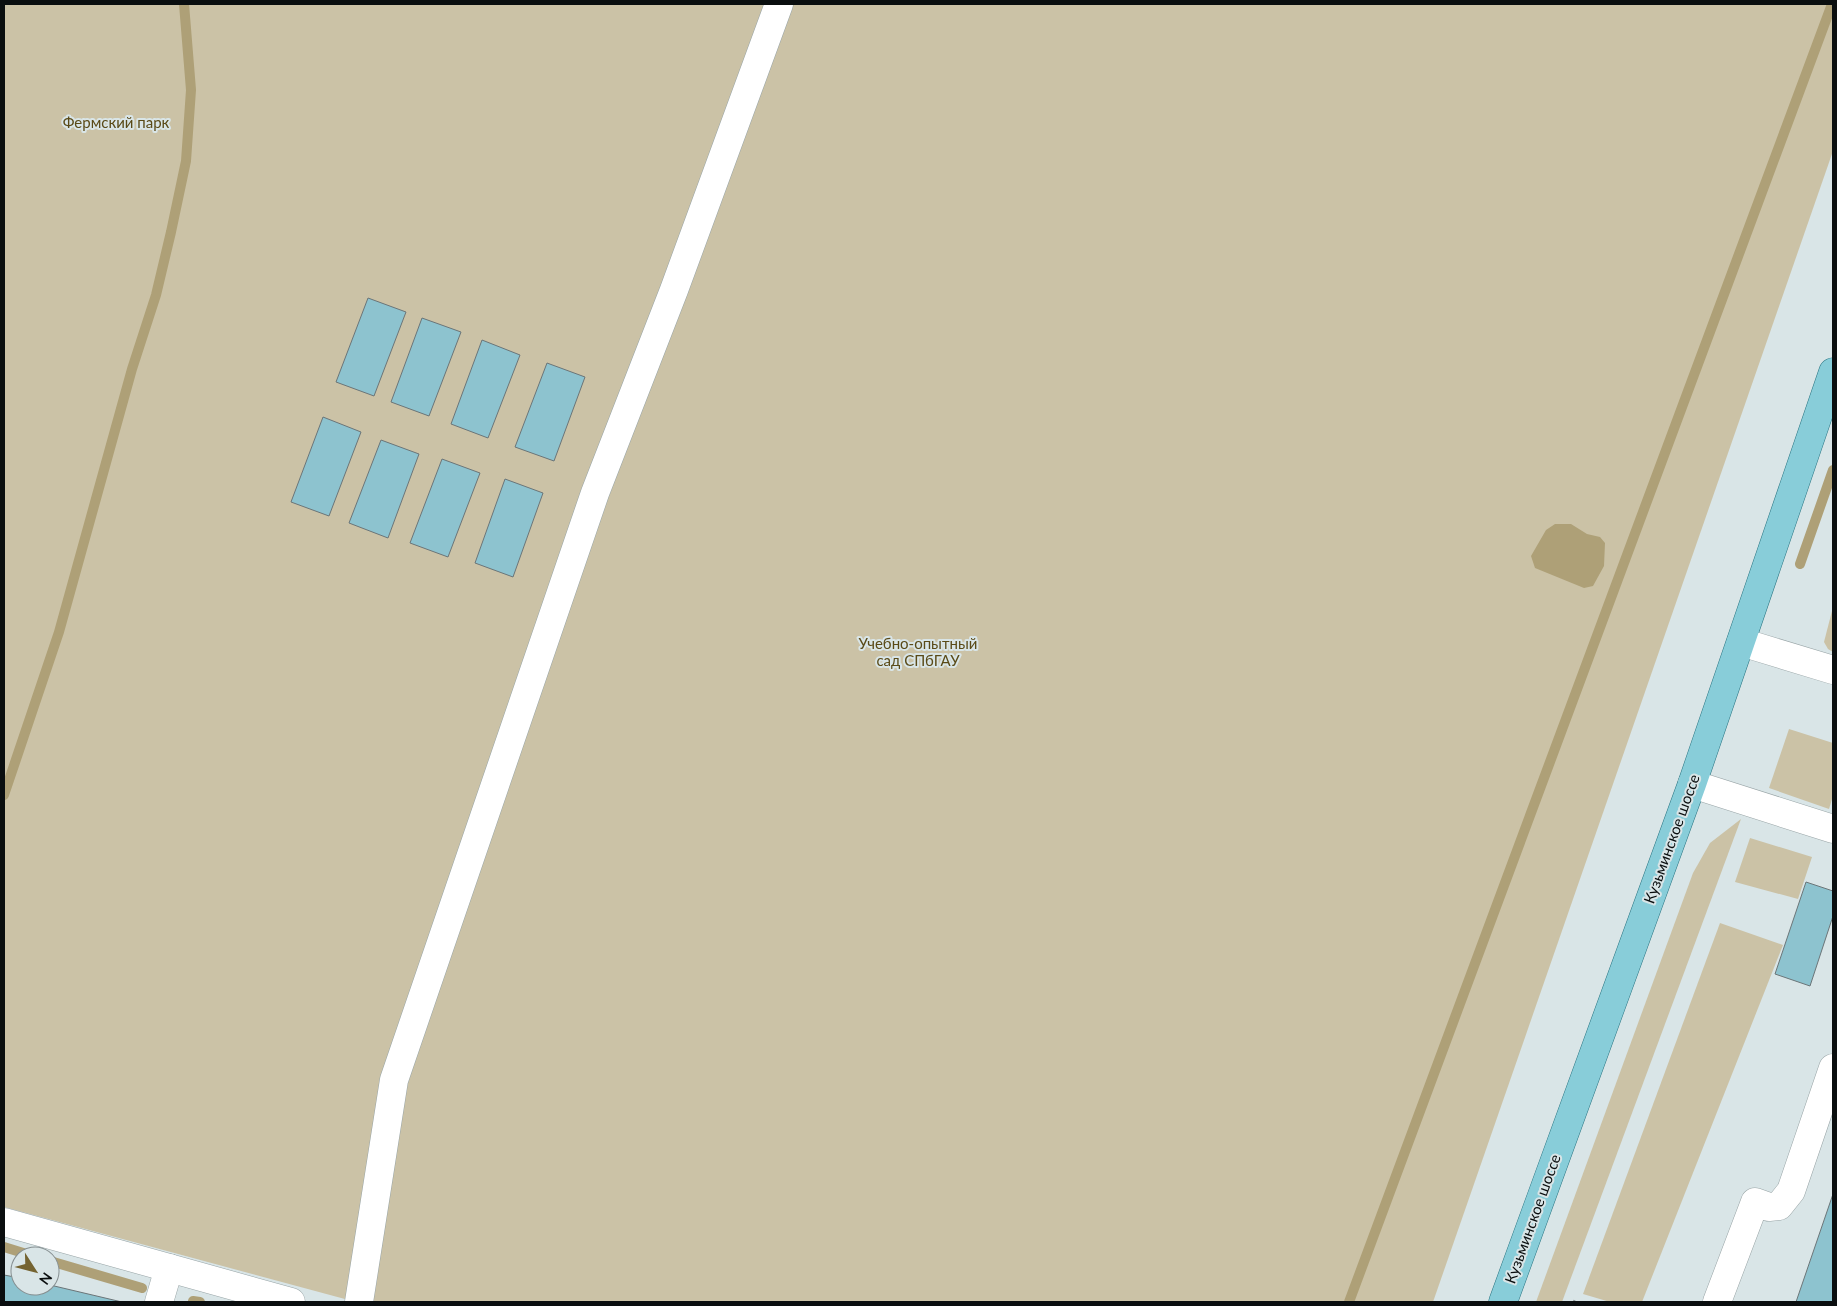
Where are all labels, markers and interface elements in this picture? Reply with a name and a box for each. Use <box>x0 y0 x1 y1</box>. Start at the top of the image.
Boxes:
park label: Фермский парк <box>63 113 170 131</box>
park label: Учебно-опытный сад СПбГАУ <box>859 634 977 669</box>
street label: Кузьминское шоссе <box>1639 771 1703 906</box>
street label: Кузьминское шоссе <box>1500 1151 1564 1286</box>
north arrow <box>10 1246 60 1296</box>
text: N <box>36 1270 56 1288</box>

